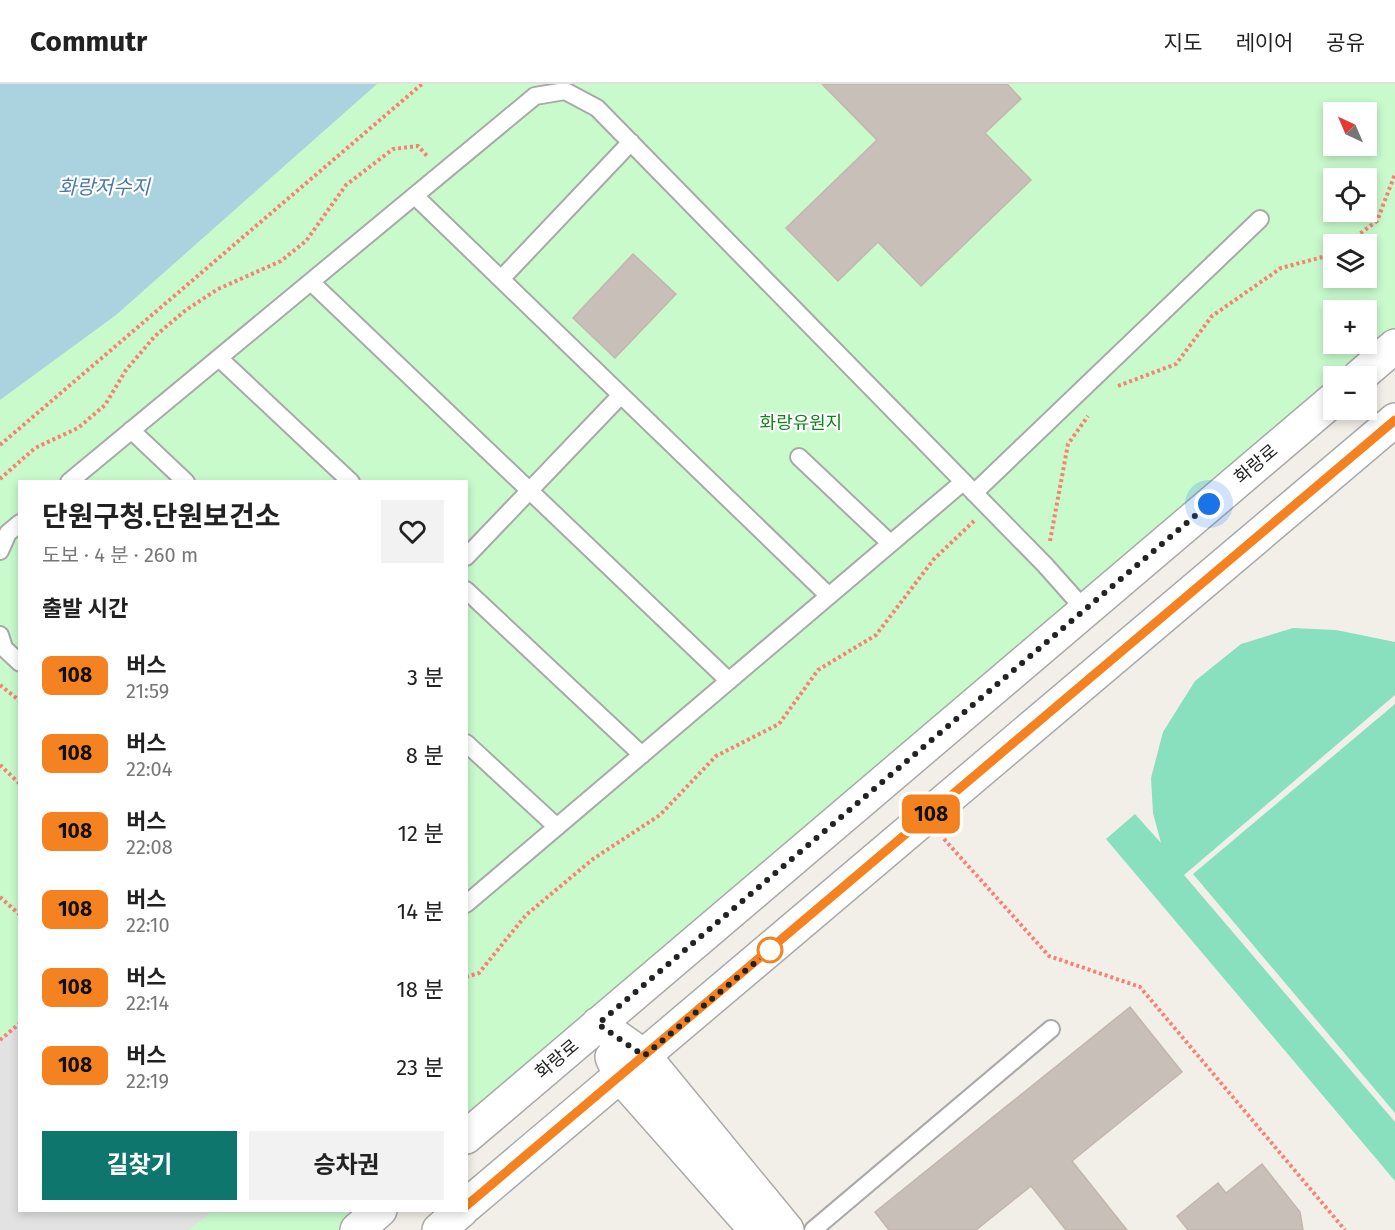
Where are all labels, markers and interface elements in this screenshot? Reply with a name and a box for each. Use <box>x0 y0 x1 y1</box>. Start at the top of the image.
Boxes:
text: Commutr <box>30 25 147 58</box>
text: 지도 <box>1164 30 1202 56</box>
text: 레이어 <box>1235 30 1293 56</box>
text: 공유 <box>1326 30 1365 56</box>
north arrow <box>1323 102 1377 156</box>
map controls <box>1323 102 1377 420</box>
button: locate <box>1323 168 1377 222</box>
water label: 화랑저수지 <box>58 175 152 199</box>
button: layers <box>1323 234 1377 288</box>
button: + <box>1323 300 1377 354</box>
button: − <box>1323 366 1377 420</box>
park label: 화랑유원지 <box>760 412 842 434</box>
street label: 화랑로 <box>1230 440 1282 488</box>
your location <box>1194 489 1224 519</box>
text: 단원구청.단원보건소 <box>42 500 281 533</box>
button: heart <box>381 500 444 563</box>
text: 도보 · 4 분 · 260 m <box>42 543 198 567</box>
text: 출발 시간 <box>42 595 128 622</box>
text: 버스 <box>126 652 166 679</box>
text: 108 <box>58 662 92 688</box>
text: 3 분 <box>407 664 444 691</box>
text: 21:59 <box>126 679 169 703</box>
text: 버스 <box>126 730 166 757</box>
text: 108 <box>58 740 92 766</box>
text: 8 분 <box>406 742 444 769</box>
text: 22:04 <box>126 757 172 781</box>
line badge: 108 <box>896 794 966 834</box>
text: 108 <box>914 801 948 827</box>
text: 버스 <box>126 808 166 835</box>
text: 108 <box>58 818 92 844</box>
text: 12 분 <box>398 820 444 847</box>
text: 22:08 <box>126 835 173 859</box>
text: 버스 <box>126 886 166 913</box>
text: 108 <box>58 896 92 922</box>
text: 14 분 <box>397 898 444 925</box>
text: 22:10 <box>126 913 170 937</box>
unlabelled marker <box>757 937 783 963</box>
text: 버스 <box>126 964 166 991</box>
text: 108 <box>58 974 92 1000</box>
text: 18 분 <box>396 976 444 1003</box>
text: 22:14 <box>126 991 169 1015</box>
street label: 화랑로 <box>531 1035 583 1083</box>
text: 버스 <box>126 1042 166 1069</box>
text: 108 <box>58 1052 92 1078</box>
text: 23 분 <box>396 1054 444 1081</box>
text: 22:19 <box>126 1069 169 1093</box>
button: 길찾기 <box>42 1131 237 1200</box>
button: 승차권 <box>249 1131 444 1200</box>

